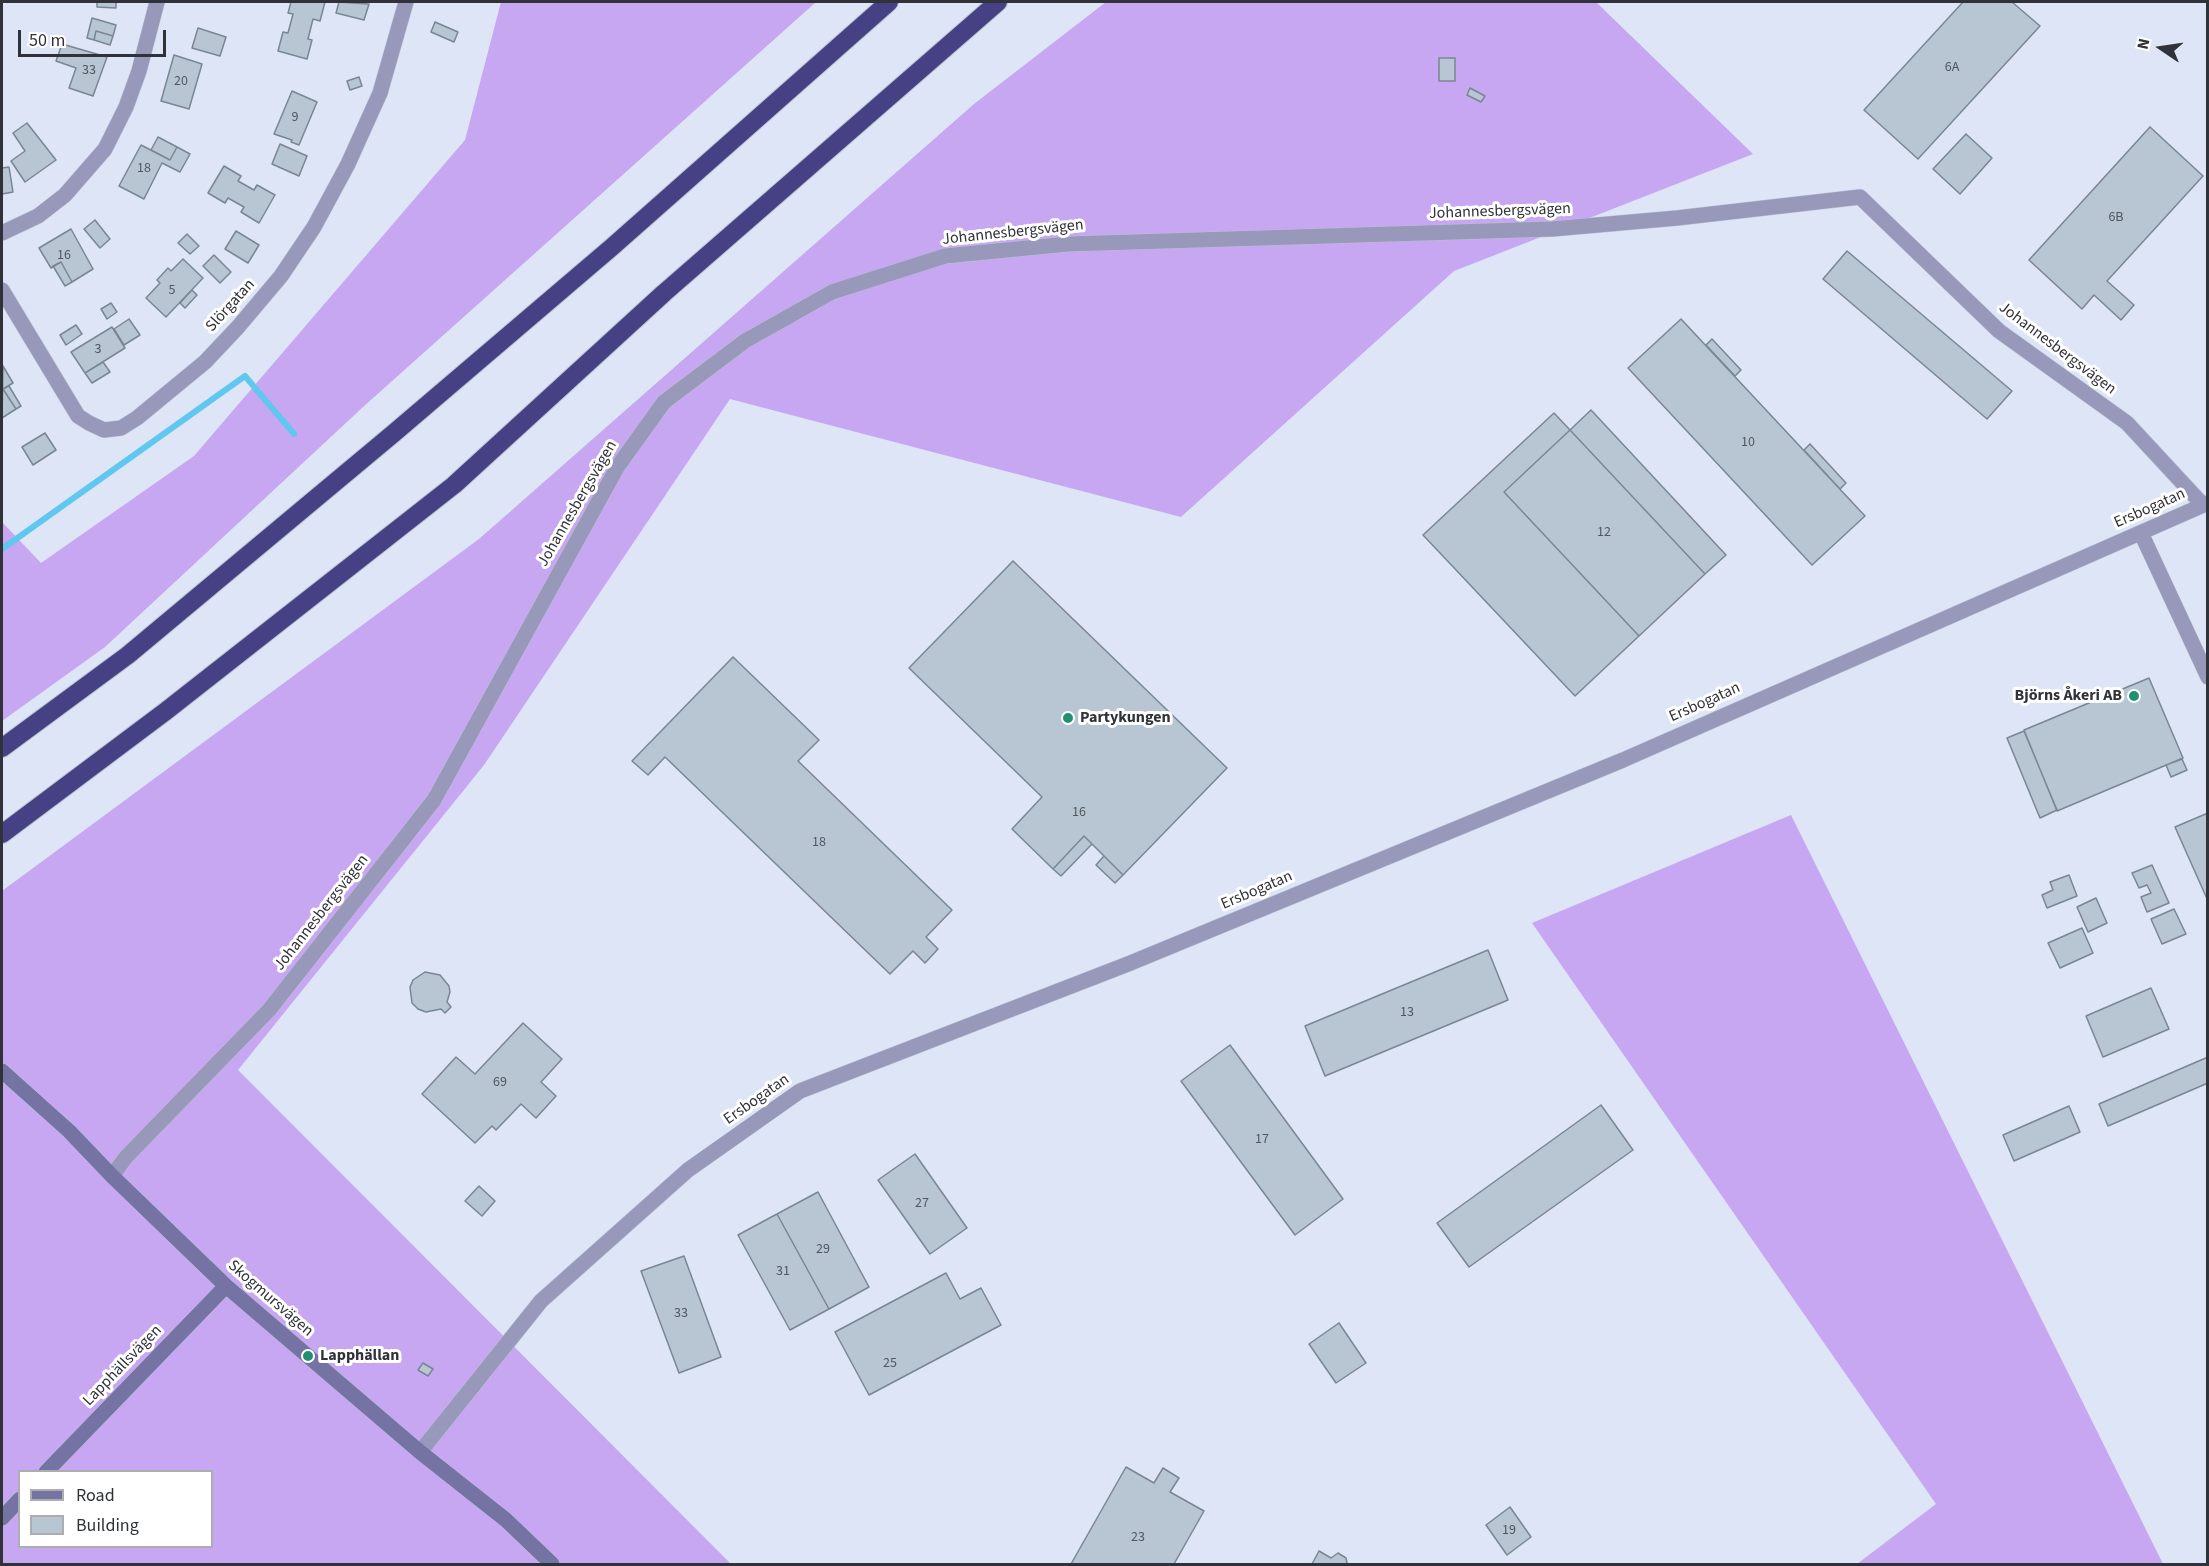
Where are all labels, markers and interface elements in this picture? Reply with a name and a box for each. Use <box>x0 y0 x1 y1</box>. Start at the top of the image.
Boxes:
scale bar <box>21 18 170 56</box>
north arrow <box>2131 18 2191 78</box>
text: 50 m <box>29 28 65 53</box>
text: N <box>2132 36 2155 52</box>
house number: 6A <box>1945 60 1959 76</box>
house number: 33 <box>82 63 96 79</box>
house number: 20 <box>174 74 188 90</box>
house number: 9 <box>292 110 298 126</box>
house number: 18 <box>137 161 151 177</box>
street label: Johannesbergsvägen <box>1429 200 1571 224</box>
house number: 6B <box>2108 210 2124 226</box>
street label: Johannesbergsvägen <box>941 216 1085 250</box>
house number: 16 <box>57 248 71 264</box>
street label: Slörgatan <box>202 276 260 336</box>
house number: 5 <box>169 283 175 299</box>
street label: Johannesbergsvägen <box>1995 299 2119 399</box>
house number: 3 <box>95 342 101 358</box>
house number: 10 <box>1741 435 1755 451</box>
street label: Johannesbergsvägen <box>534 438 622 570</box>
street label: Ersbogatan <box>2112 485 2188 533</box>
house number: 12 <box>1597 525 1611 541</box>
street label: Ersbogatan <box>1667 679 1743 727</box>
place label: Björns Åkeri AB <box>2015 686 2122 706</box>
marker: Björns Åkeri AB <box>2127 689 2141 703</box>
place label: Partykungen <box>1080 708 1171 728</box>
marker: Partykungen <box>1061 711 1075 725</box>
house number: 16 <box>1072 805 1086 821</box>
house number: 18 <box>812 835 826 851</box>
street label: Johannesbergsvägen <box>271 851 373 975</box>
street label: Ersbogatan <box>1218 867 1296 915</box>
house number: 13 <box>1400 1005 1414 1021</box>
street label: Ersbogatan <box>720 1070 794 1130</box>
house number: 69 <box>493 1075 507 1091</box>
house number: 17 <box>1255 1132 1269 1148</box>
house number: 27 <box>915 1196 929 1212</box>
house number: 29 <box>816 1242 830 1258</box>
street label: Skogmursvägen <box>223 1257 317 1341</box>
house number: 31 <box>776 1264 790 1280</box>
house number: 33 <box>674 1306 688 1322</box>
street label: Lapphällsvägen <box>80 1322 166 1410</box>
place label: Lapphällan <box>320 1346 399 1366</box>
marker: Lapphällan <box>301 1349 315 1363</box>
house number: 25 <box>883 1356 897 1372</box>
legend <box>18 1470 213 1548</box>
text: Road <box>76 1483 115 1508</box>
text: Building <box>76 1513 139 1538</box>
house number: 19 <box>1502 1523 1516 1539</box>
house number: 23 <box>1131 1530 1145 1546</box>

